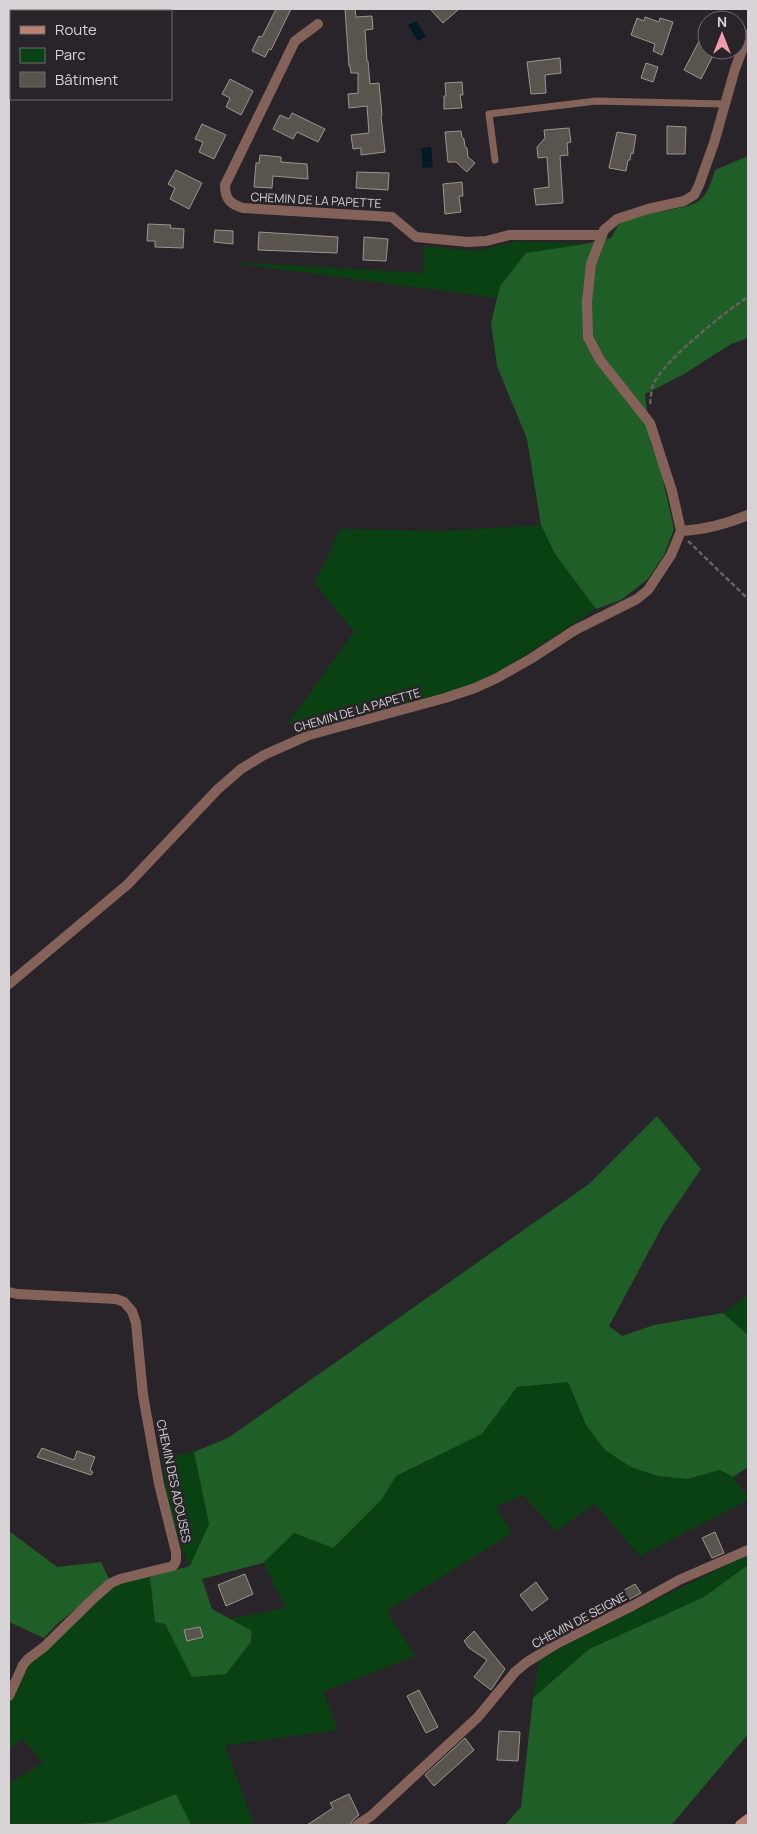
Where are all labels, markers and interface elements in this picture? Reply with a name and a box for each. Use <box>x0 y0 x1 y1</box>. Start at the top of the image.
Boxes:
legend <box>10 10 172 100</box>
north arrow <box>697 10 747 60</box>
text: N <box>717 12 727 31</box>
text: Route <box>55 19 97 40</box>
text: Parc <box>55 44 86 65</box>
text: Bâtiment <box>55 69 118 90</box>
street label: CHEMIN DE LA PAPETTE <box>250 188 382 212</box>
street label: CHEMIN DE LA PAPETTE <box>292 684 422 736</box>
street label: CHEMIN DES ADOUSES <box>153 1418 195 1544</box>
street label: CHEMIN DE SEIGNE <box>529 1588 629 1652</box>

